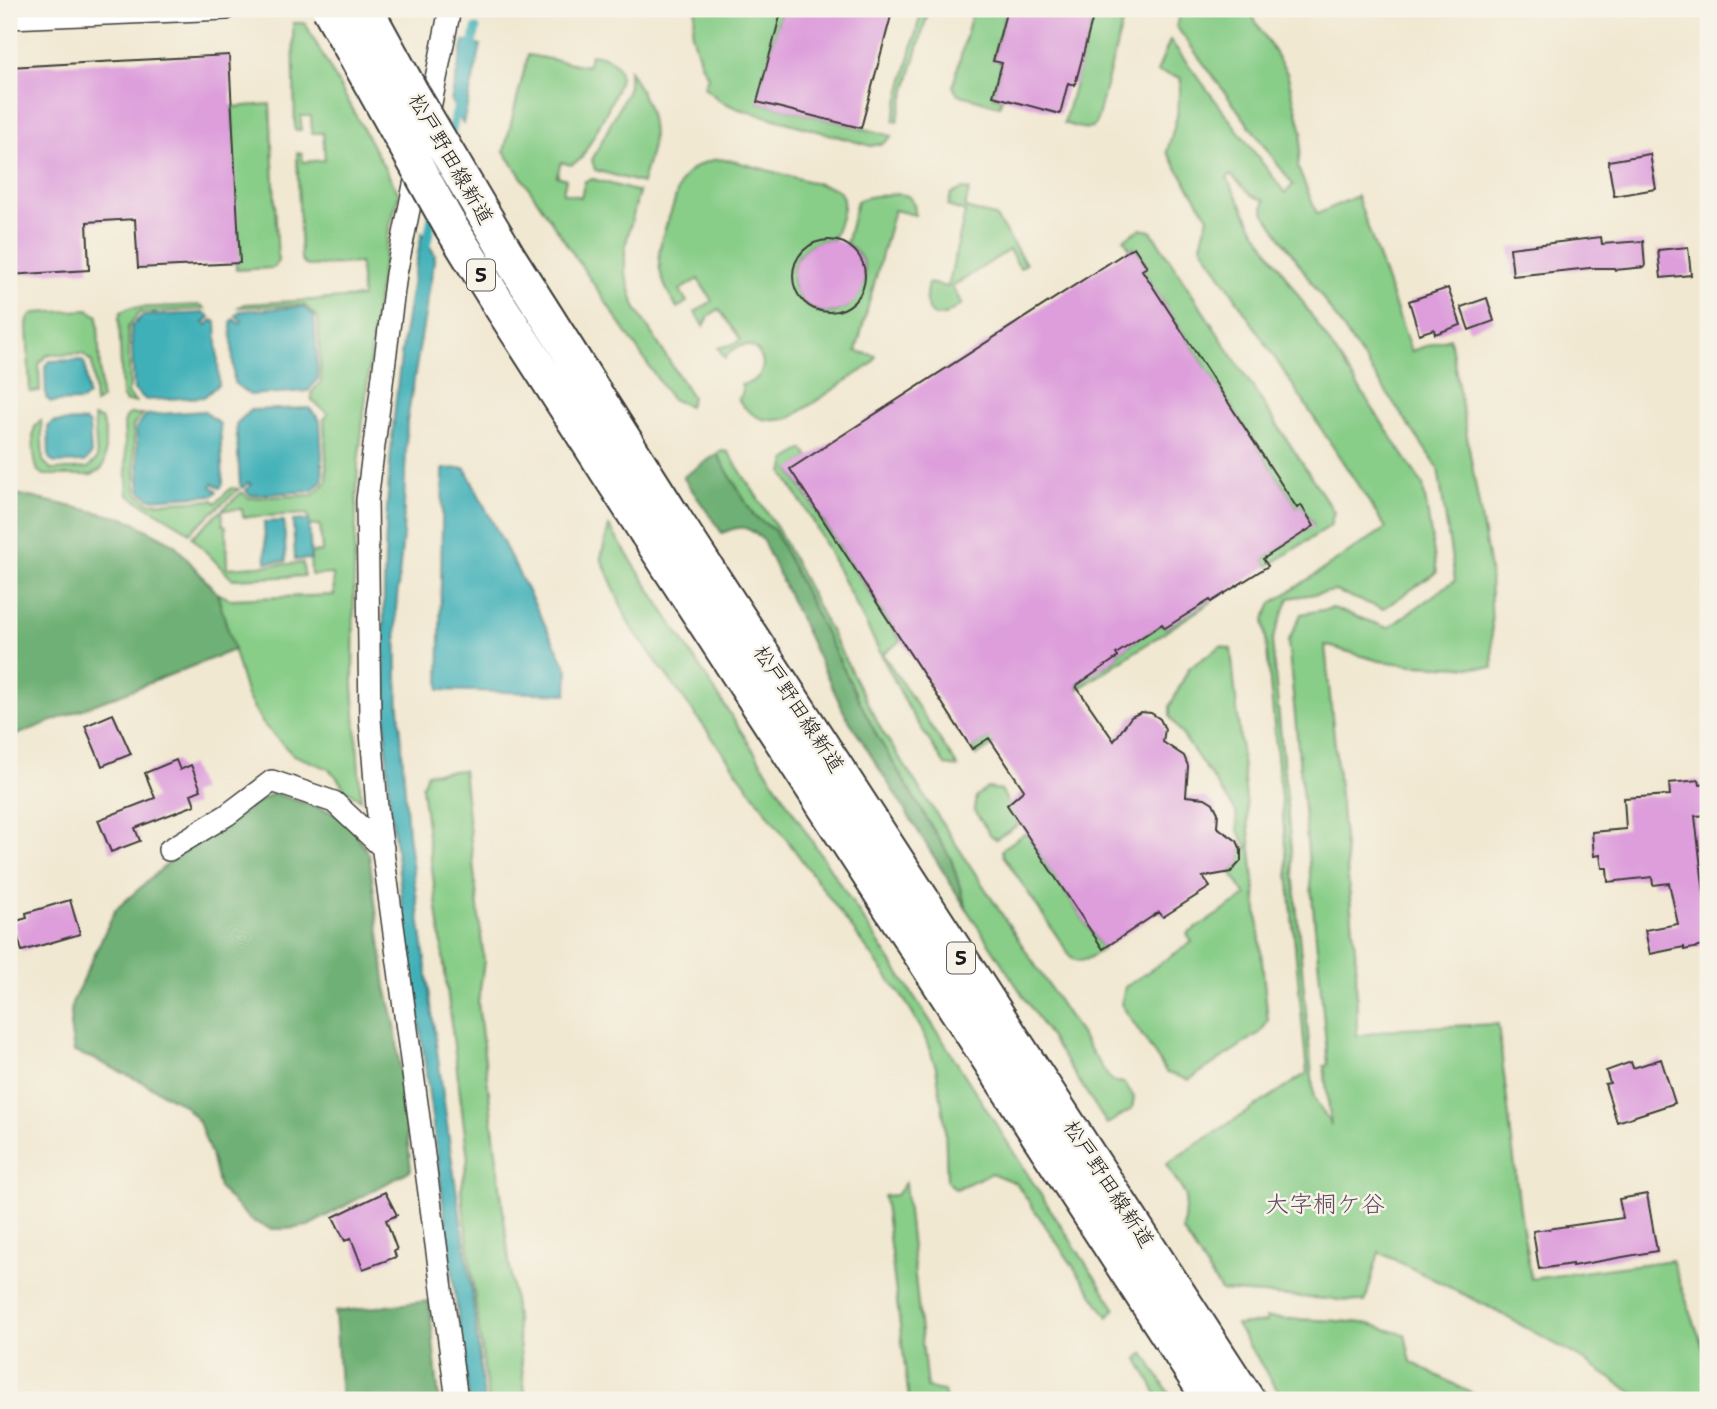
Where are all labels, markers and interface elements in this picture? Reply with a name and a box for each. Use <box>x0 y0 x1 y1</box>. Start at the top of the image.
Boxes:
street label: 松戸野田線新道 <box>402 88 500 230</box>
road number: 5 <box>467 260 495 290</box>
street label: 松戸野田線新道 <box>747 640 851 778</box>
road number: 5 <box>947 942 975 974</box>
street label: 松戸野田線新道 <box>1057 1115 1161 1253</box>
district label: 大字桐ケ谷 <box>1265 1188 1385 1220</box>

